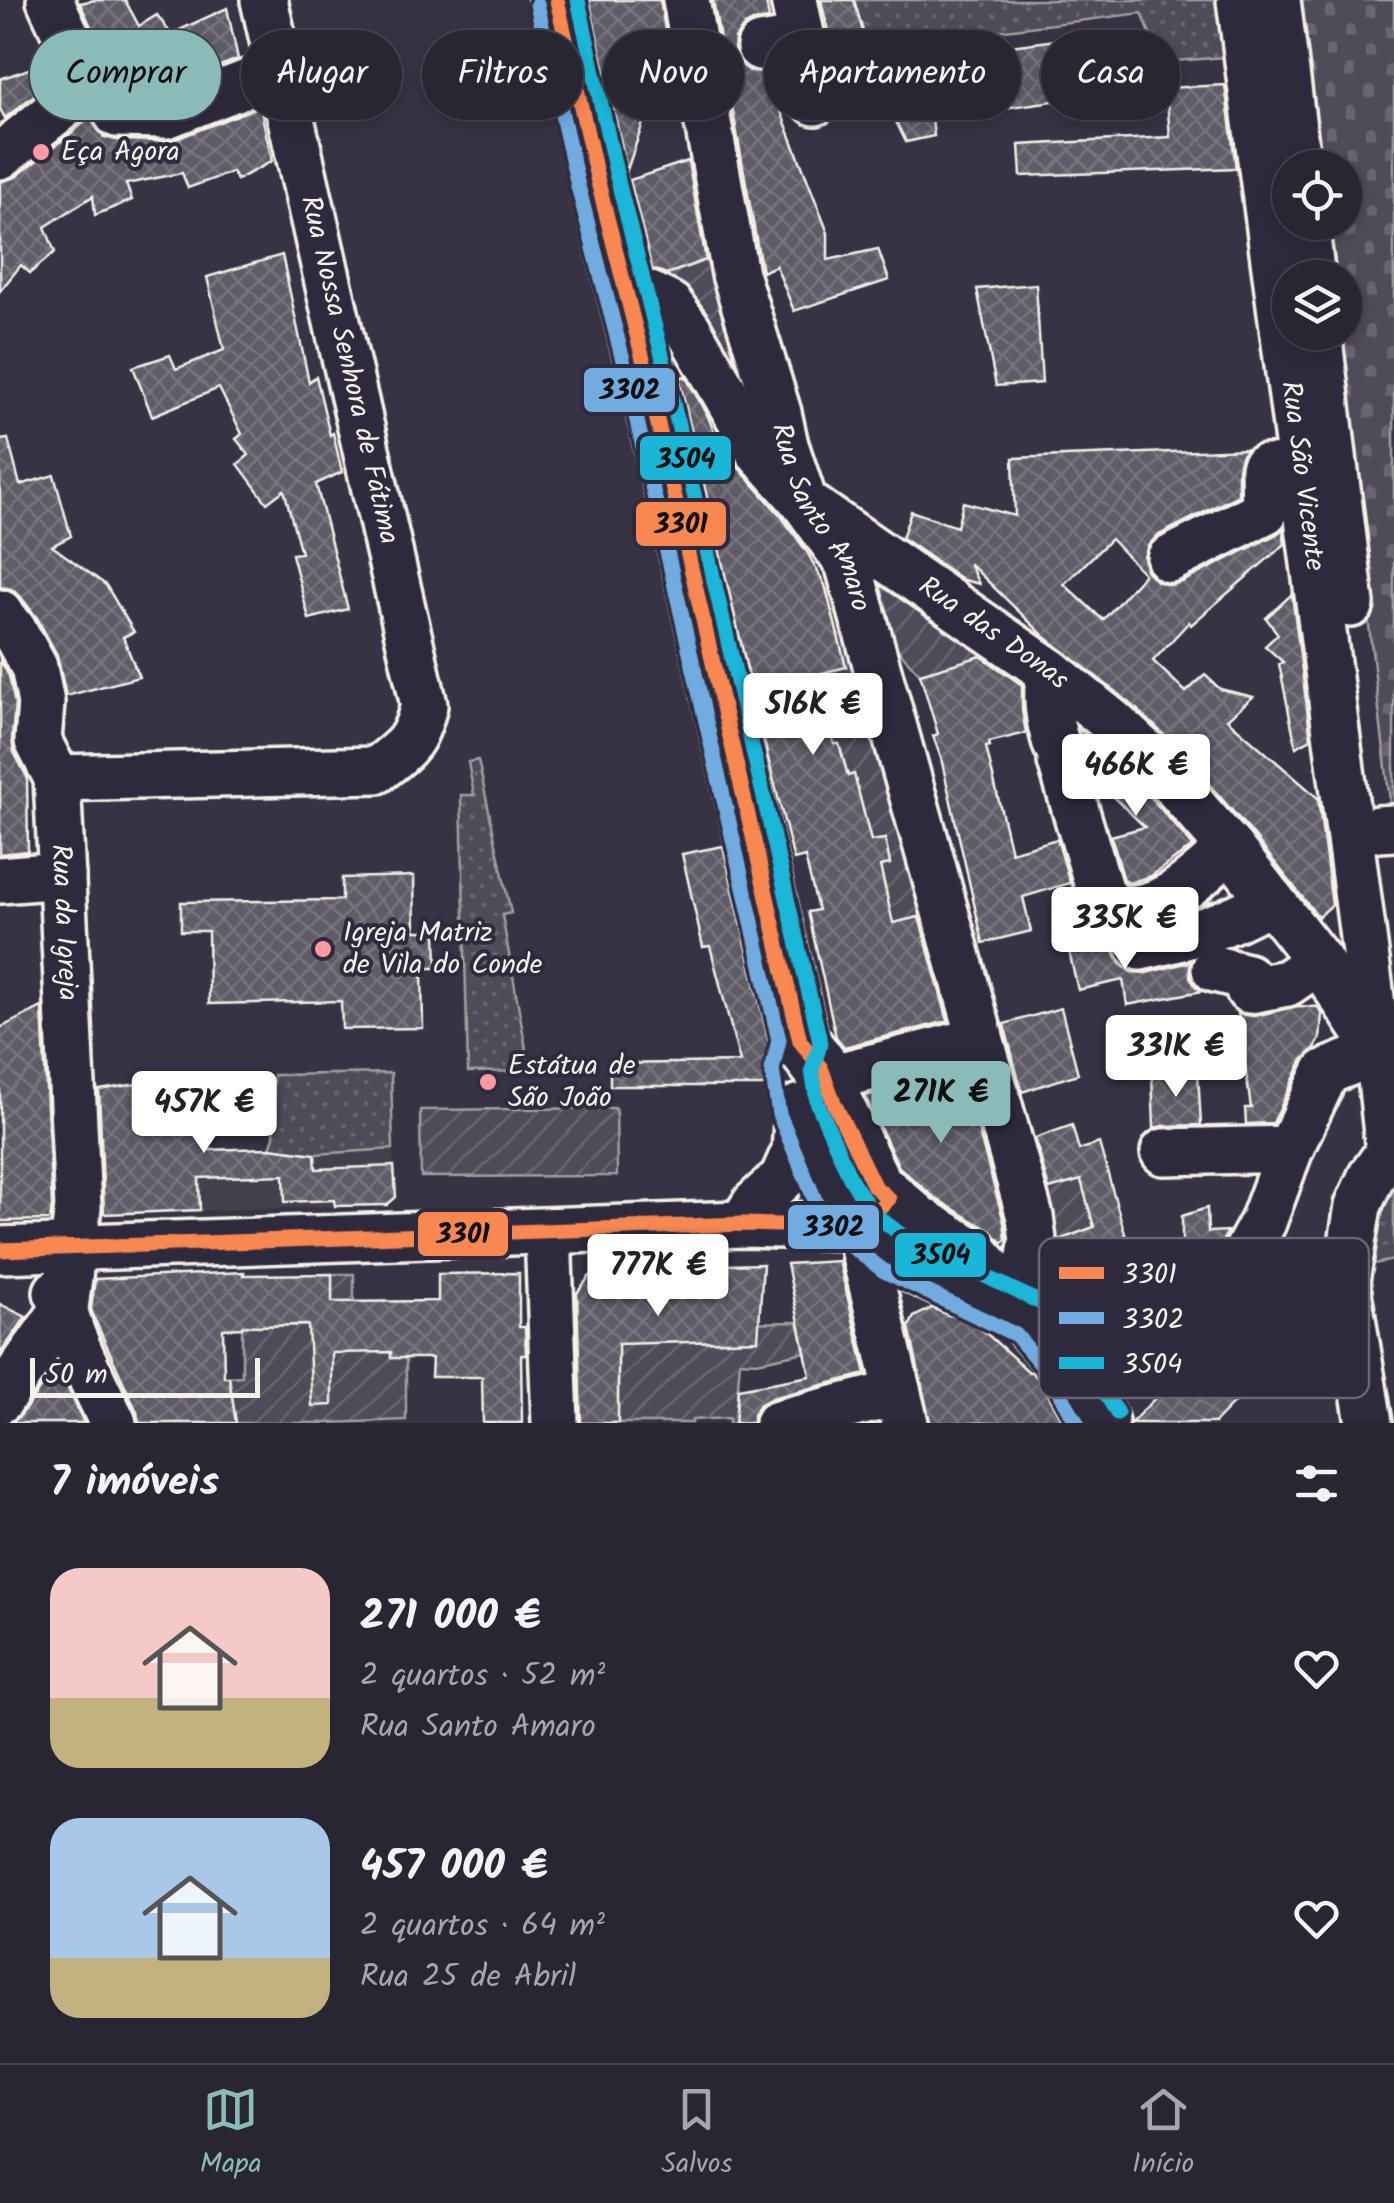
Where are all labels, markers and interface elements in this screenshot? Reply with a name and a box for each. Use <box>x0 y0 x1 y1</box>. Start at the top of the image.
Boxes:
chip: Comprar <box>30 30 221 120</box>
chip: Alugar <box>241 30 402 120</box>
chip: Filtros <box>422 30 583 120</box>
chip: Novo <box>603 30 744 120</box>
chip: Apartamento <box>764 30 1021 120</box>
chip: Casa <box>1041 30 1180 120</box>
place label: Eça Agora <box>61 130 180 175</box>
marker: Eça Agora <box>30 141 52 163</box>
map controls <box>1272 150 1362 350</box>
button: locate <box>1272 150 1362 240</box>
street label: Rua Nossa Senhora de Fátima <box>287 191 411 549</box>
button: layers <box>1272 260 1362 350</box>
line badge: 3302 <box>582 366 677 414</box>
text: 3302 <box>598 369 661 414</box>
street label: Rua São Vicente <box>1268 378 1337 574</box>
street label: Rua Santo Amaro <box>758 419 883 617</box>
line badge: 3504 <box>638 434 733 482</box>
text: 3504 <box>655 438 716 483</box>
line badge: 3301 <box>634 500 728 548</box>
text: 3301 <box>653 503 708 548</box>
street label: Rua das Donas <box>909 565 1079 701</box>
pin: 516K € <box>732 673 894 758</box>
text: 516K € <box>765 680 861 731</box>
pin: 466K € <box>1055 734 1217 819</box>
text: 466K € <box>1084 741 1188 792</box>
street label: Rua da Igreja <box>38 843 90 1002</box>
pin: 335K € <box>1044 887 1206 972</box>
text: 335K € <box>1073 894 1177 945</box>
place label: Igreja Matriz de Vila do Conde <box>343 911 543 988</box>
marker: Igreja Matriz de Vila do Conde <box>312 938 334 960</box>
pin: 331K € <box>1095 1015 1257 1100</box>
text: 331K € <box>1128 1022 1224 1073</box>
place label: Estátua de São João <box>508 1044 636 1121</box>
pin: 271K € <box>860 1061 1022 1146</box>
text: 271K € <box>893 1068 989 1119</box>
pin: 457K € <box>123 1071 285 1156</box>
marker: Estátua de São João <box>477 1071 499 1093</box>
text: 457K € <box>154 1078 254 1129</box>
line badge: 3302 <box>786 1203 881 1251</box>
text: 3302 <box>802 1206 865 1251</box>
line badge: 3301 <box>416 1210 510 1258</box>
text: 3301 <box>435 1213 490 1258</box>
line badge: 3504 <box>893 1231 988 1279</box>
pin: 777K € <box>577 1234 739 1319</box>
text: 3504 <box>910 1234 971 1279</box>
legend <box>1039 1238 1369 1398</box>
text: 777K € <box>609 1241 707 1292</box>
text: 3301 <box>1122 1253 1177 1298</box>
text: 3302 <box>1122 1298 1184 1343</box>
text: 3504 <box>1122 1343 1182 1388</box>
scale bar <box>30 1353 260 1398</box>
text: 50 m <box>45 1353 108 1398</box>
text: 7 imóveis <box>50 1450 219 1517</box>
icon: filters <box>1289 1456 1344 1511</box>
text: 271 000 € <box>360 1584 541 1651</box>
icon: home <box>130 1608 250 1728</box>
icon: heart <box>1289 1641 1344 1696</box>
text: 2 quartos · 52 m² <box>360 1651 605 1702</box>
text: Rua Santo Amaro <box>360 1702 596 1753</box>
text: 457 000 € <box>360 1834 548 1901</box>
icon: home <box>130 1858 250 1978</box>
icon: heart <box>1289 1891 1344 1946</box>
text: 2 quartos · 64 m² <box>360 1901 605 1952</box>
text: Rua 25 de Abril <box>360 1952 576 2003</box>
tab: Mapa <box>200 2082 262 2187</box>
tab: Salvos <box>661 2082 732 2187</box>
tab: Início <box>1132 2082 1194 2187</box>

